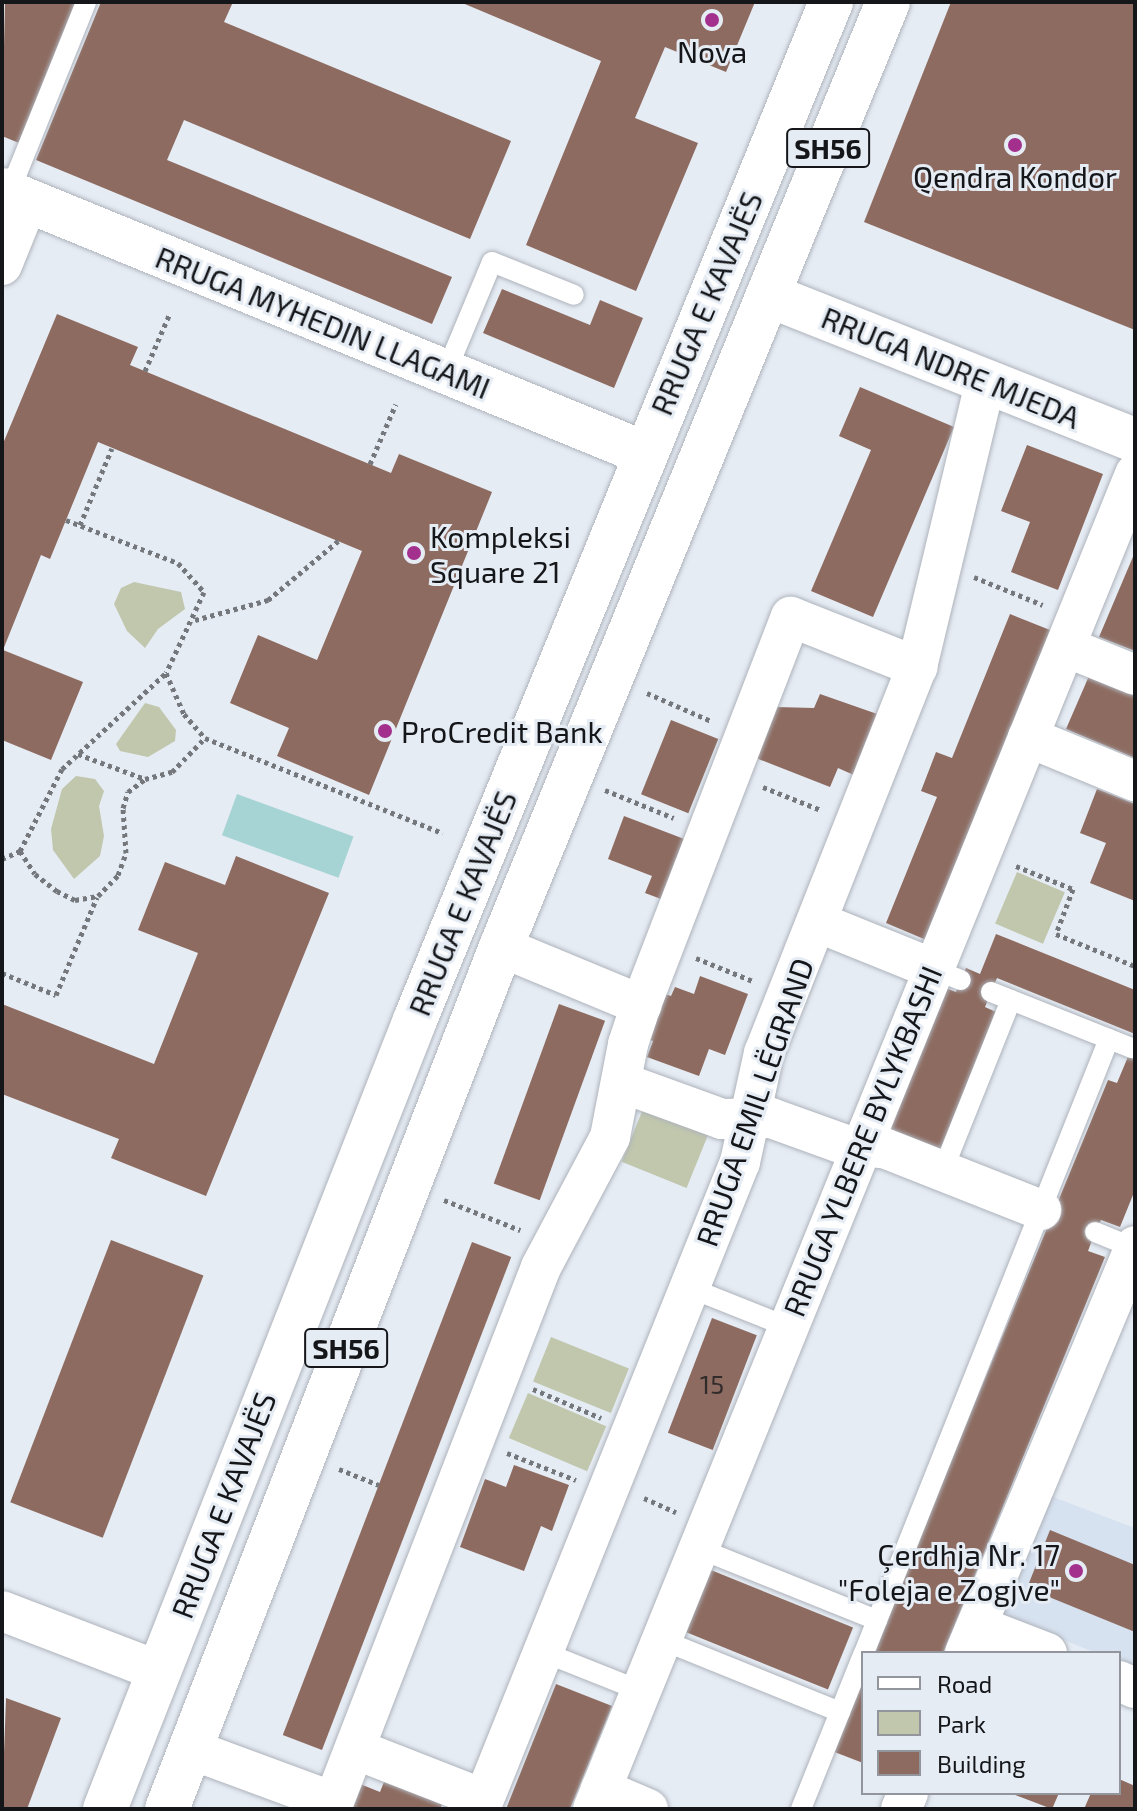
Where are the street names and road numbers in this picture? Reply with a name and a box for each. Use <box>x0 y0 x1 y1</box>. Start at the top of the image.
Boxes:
road number: SH56 <box>786 124 870 172</box>
street label: RRUGA E KAVAJËS <box>643 186 769 420</box>
street label: RRUGA MYHEDIN LLAGAMI <box>150 238 496 406</box>
street label: RRUGA NDRE MJEDA <box>816 299 1086 435</box>
street label: RRUGA E KAVAJËS <box>400 785 524 1021</box>
street label: RRUGA EMIL LËGRAND <box>688 953 820 1251</box>
street label: RRUGA YLBERE BYLYKBASHI <box>775 960 949 1322</box>
road number: SH56 <box>304 1324 388 1372</box>
street label: RRUGA E KAVAJËS <box>163 1387 283 1623</box>

